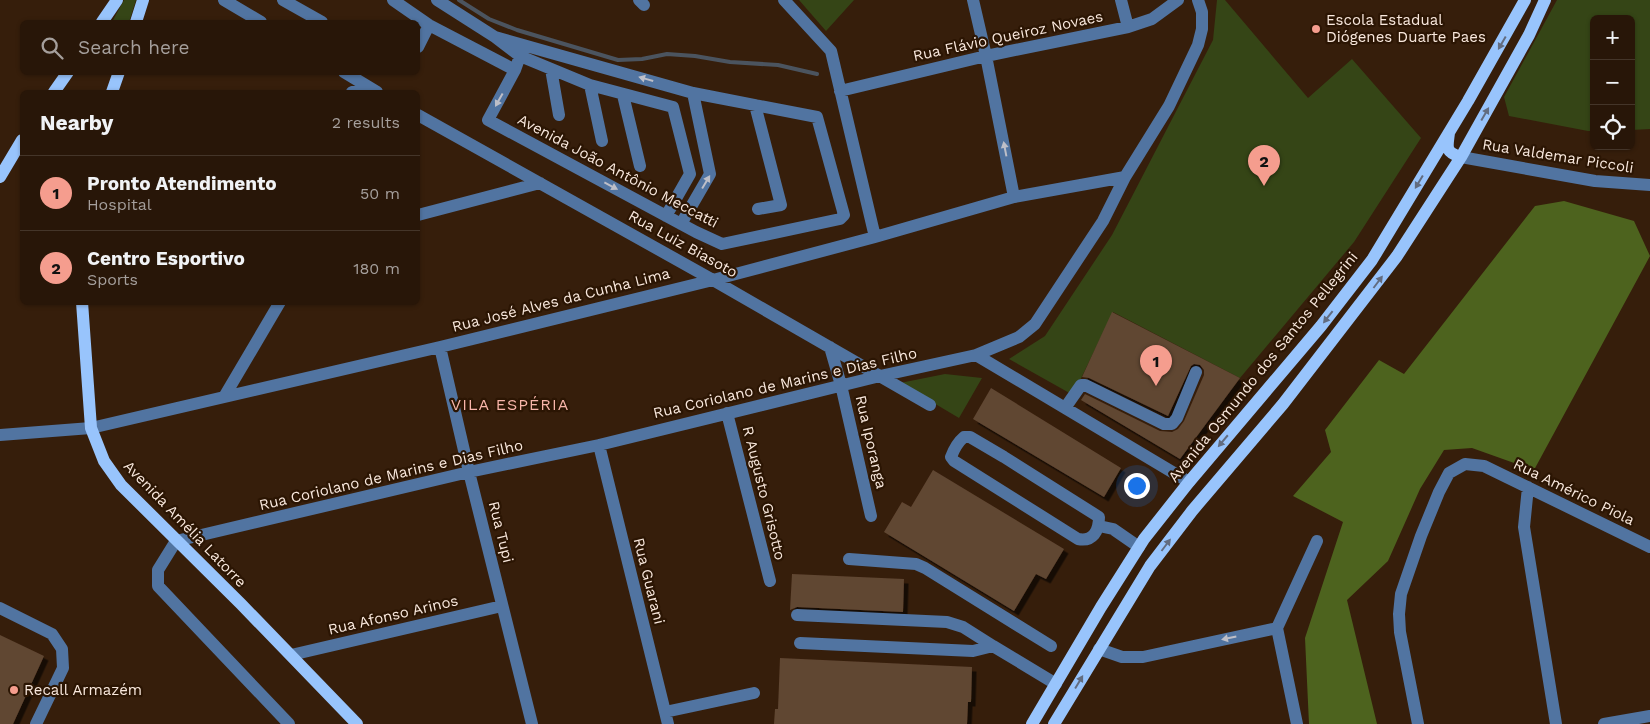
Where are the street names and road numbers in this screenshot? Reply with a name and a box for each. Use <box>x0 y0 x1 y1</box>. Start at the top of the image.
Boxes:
street label: Rua Flávio Queiroz Novaes <box>911 7 1105 65</box>
street label: Avenida João Antônio Meccatti <box>515 110 721 232</box>
street label: Rua Valdemar Piccoli <box>1481 135 1635 177</box>
street label: Rua Luiz Biasoto <box>625 207 741 281</box>
street label: Avenida Osmundo dos Santos Pellegrini <box>1164 248 1362 486</box>
street label: Rua José Alves da Cunha Lima <box>450 264 672 336</box>
street label: Rua Coriolano de Marins e Dias Filho <box>651 344 919 422</box>
street label: Rua Iporanga <box>852 394 891 491</box>
street label: R Augusto Grisotto <box>739 424 789 562</box>
street label: Rua Coriolano de Marins e Dias Filho <box>257 436 525 514</box>
street label: Rua Américo Piola <box>1511 455 1638 529</box>
street label: Avenida Amélia Latorre <box>120 457 250 591</box>
street label: Rua Tupi <box>485 499 517 565</box>
street label: Rua Guarani <box>630 536 668 626</box>
street label: Rua Afonso Arinos <box>326 591 460 639</box>

